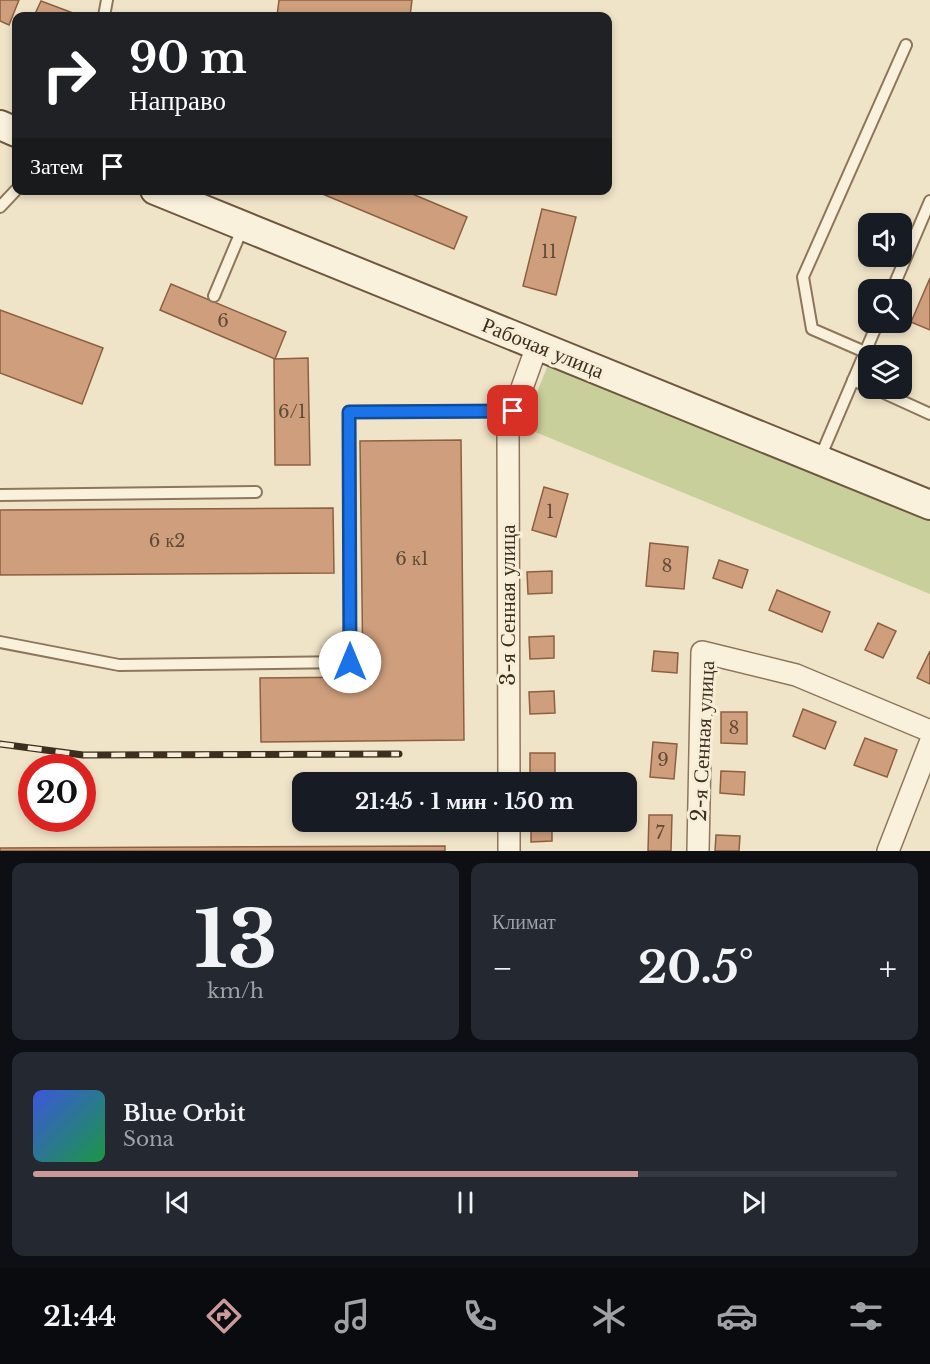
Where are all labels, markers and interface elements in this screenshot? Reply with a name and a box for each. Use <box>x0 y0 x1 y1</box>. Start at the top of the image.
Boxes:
text: 90 m <box>129 32 247 84</box>
icon: right <box>30 36 108 114</box>
text: Направо <box>129 84 226 117</box>
icon: arrive <box>96 150 129 183</box>
text: Затем <box>30 153 84 180</box>
map controls <box>858 213 912 399</box>
button: sound <box>858 213 912 267</box>
house number: 11 <box>541 241 557 263</box>
button: search <box>858 279 912 333</box>
house number: 6 <box>217 310 229 332</box>
street label: Рабочая улица <box>478 312 608 384</box>
button: layers <box>858 345 912 399</box>
pin <box>487 385 538 436</box>
icon: arrive <box>496 394 529 427</box>
house number: 6/1 <box>278 401 306 423</box>
house number: 1 <box>546 501 554 523</box>
street label: 3-я Сенная улица <box>495 524 521 686</box>
house number: 6 к2 <box>149 530 185 552</box>
house number: 6 к1 <box>395 548 429 570</box>
house number: 8 <box>662 555 672 577</box>
position arrow <box>318 630 382 694</box>
street label: 2-я Сенная улица <box>686 659 720 822</box>
house number: 8 <box>729 717 739 739</box>
house number: 9 <box>657 749 669 771</box>
speed limit sign: 20 <box>18 754 96 832</box>
text: 21:45 · 1 мин · 150 m <box>355 788 574 815</box>
house number: 7 <box>655 822 665 844</box>
text: 13 <box>194 891 277 988</box>
text: Климат <box>492 910 556 934</box>
text: 20.5° <box>638 939 754 995</box>
text: − <box>492 948 513 989</box>
text: + <box>879 948 897 989</box>
text: km/h <box>207 979 264 1003</box>
text: Blue Orbit <box>123 1100 245 1127</box>
text: Sona <box>123 1127 174 1151</box>
icon: previous <box>161 1186 194 1219</box>
icon: pause <box>449 1186 482 1219</box>
icon: next <box>737 1186 770 1219</box>
icon: directions <box>203 1295 245 1337</box>
icon: music <box>331 1295 373 1337</box>
icon: phone <box>459 1295 501 1337</box>
icon: climate <box>588 1295 630 1337</box>
icon: car <box>716 1295 758 1337</box>
icon: filters <box>845 1295 887 1337</box>
text: 21:44 <box>43 1300 116 1333</box>

